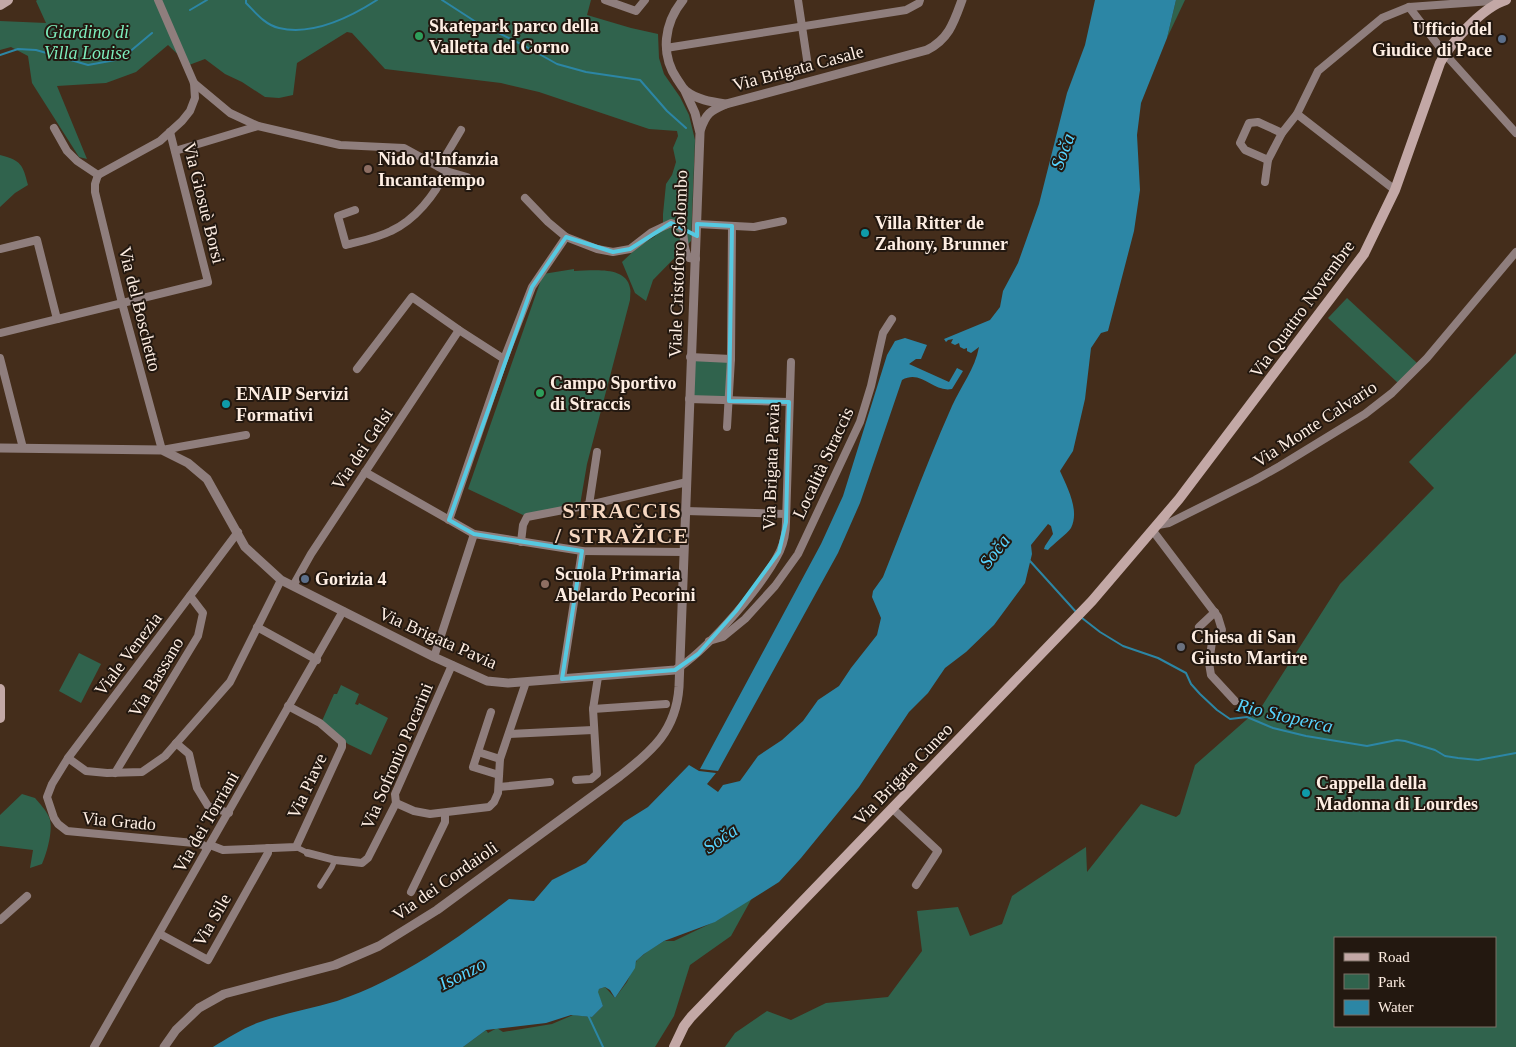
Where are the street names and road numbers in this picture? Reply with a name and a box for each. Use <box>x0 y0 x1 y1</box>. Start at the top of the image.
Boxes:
street label: Via Brigata Casale <box>730 41 866 95</box>
street label: Via Giosuè Borsi <box>179 140 229 266</box>
street label: Viale Cristoforo Colombo <box>665 170 691 358</box>
street label: Via Quattro Novembre <box>1245 236 1359 382</box>
street label: Via del Boschetto <box>115 245 165 373</box>
street label: Via Monte Calvario <box>1250 377 1380 471</box>
street label: Via Brigata Pavia <box>759 403 783 531</box>
street label: Via dei Gelsi <box>327 404 397 494</box>
street label: Località Straccis <box>788 404 858 522</box>
street label: Via Brigata Pavia <box>376 603 500 673</box>
street label: Viale Venezia <box>90 608 166 700</box>
street label: Via Bassano <box>124 634 188 720</box>
street label: Via Sofronio Pocarini <box>357 680 437 832</box>
street label: Via Brigata Cuneo <box>849 719 957 829</box>
street label: Via Piave <box>283 750 331 822</box>
street label: Via dei Torriani <box>169 768 243 876</box>
street label: Via Grado <box>81 808 157 834</box>
street label: Via dei Cordaioli <box>389 837 501 925</box>
street label: Via Sile <box>189 890 235 950</box>

